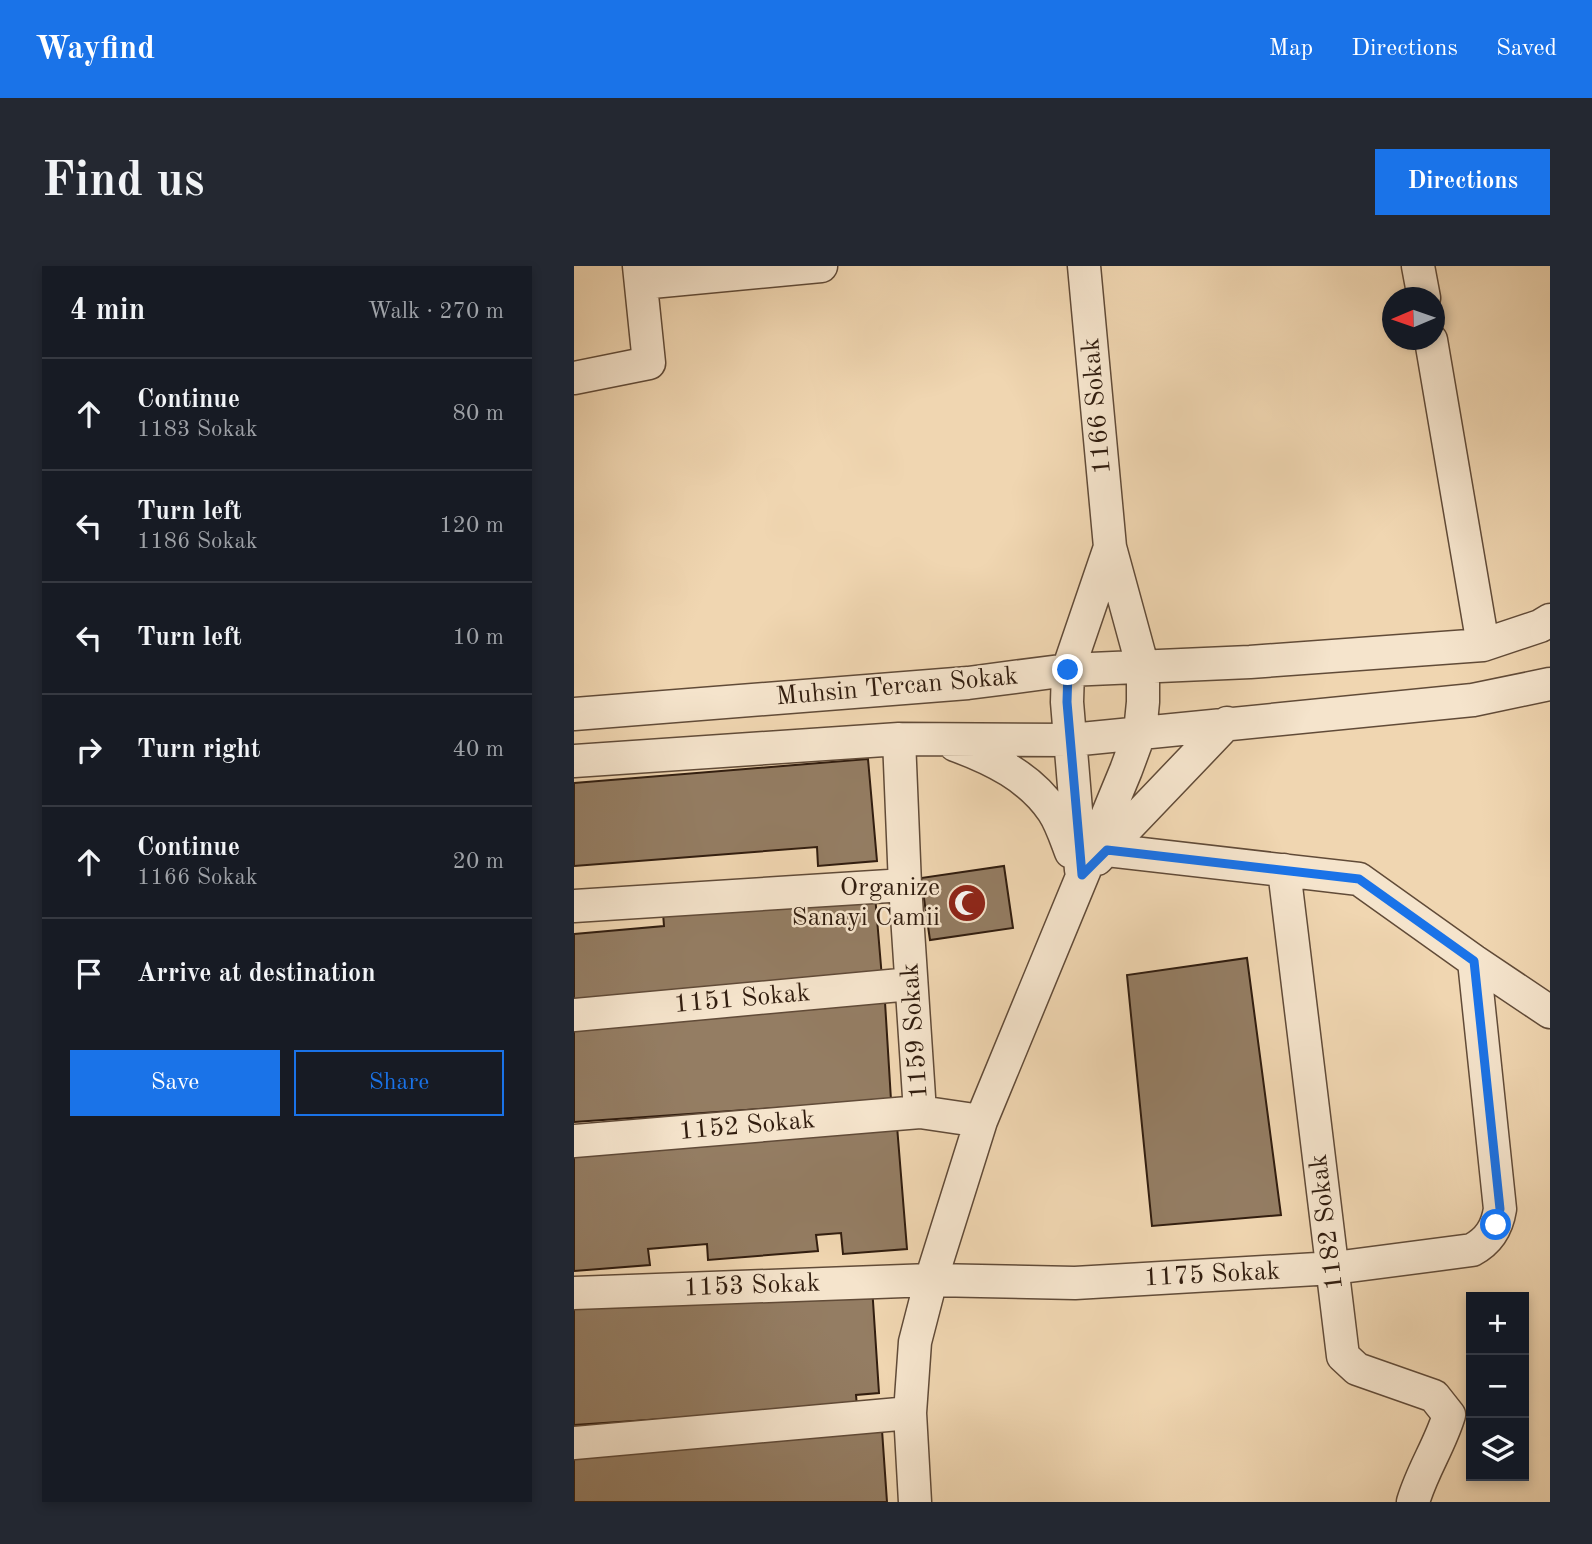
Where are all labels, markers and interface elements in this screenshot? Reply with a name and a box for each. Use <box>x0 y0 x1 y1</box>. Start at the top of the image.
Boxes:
text: Wayfind <box>35 33 155 66</box>
text: Map <box>1269 37 1313 61</box>
text: Directions <box>1351 37 1458 61</box>
text: Saved <box>1496 37 1557 61</box>
button: Directions <box>1375 149 1550 215</box>
text: Find us <box>42 158 205 207</box>
north arrow <box>1382 287 1445 350</box>
text: 4 min <box>70 296 145 326</box>
text: Walk · 270 m <box>368 300 504 323</box>
street label: 1166 Sokak <box>1078 337 1116 475</box>
text: Continue <box>137 387 240 413</box>
icon: ahead <box>70 395 108 433</box>
text: 80 m <box>453 402 504 425</box>
text: 1183 Sokak <box>137 418 258 441</box>
text: Turn left <box>137 499 242 525</box>
icon: left <box>70 507 108 545</box>
text: 120 m <box>439 514 504 537</box>
text: 1186 Sokak <box>137 530 258 553</box>
icon: left <box>70 619 108 657</box>
text: Turn left <box>137 625 242 651</box>
text: 10 m <box>453 626 504 649</box>
route end <box>1052 654 1083 685</box>
street label: Muhsin Tercan Sokak <box>775 663 1019 711</box>
icon: right <box>70 731 108 769</box>
text: Turn right <box>137 737 260 763</box>
text: 40 m <box>453 738 504 761</box>
text: Continue <box>137 835 240 861</box>
icon: ahead <box>70 843 108 881</box>
text: 20 m <box>453 850 504 873</box>
text: 1166 Sokak <box>137 866 258 889</box>
place label: Organize Sanayi Camii <box>792 875 940 931</box>
mosque icon: Organize Sanayi Camii <box>946 882 988 924</box>
icon: arrive <box>70 955 108 993</box>
text: Arrive at destination <box>137 961 376 987</box>
street label: 1159 Sokak <box>897 962 933 1100</box>
street label: 1151 Sokak <box>673 980 811 1018</box>
button: Save <box>70 1050 280 1116</box>
button: Share <box>294 1050 504 1116</box>
street label: 1152 Sokak <box>678 1107 816 1145</box>
street label: 1182 Sokak <box>1306 1153 1348 1291</box>
route start <box>1480 1209 1511 1240</box>
street label: 1175 Sokak <box>1143 1258 1281 1292</box>
street label: 1153 Sokak <box>683 1271 821 1301</box>
map controls <box>1466 1292 1529 1481</box>
button: + <box>1466 1292 1529 1355</box>
button: − <box>1466 1355 1529 1418</box>
button: layers <box>1466 1418 1529 1481</box>

